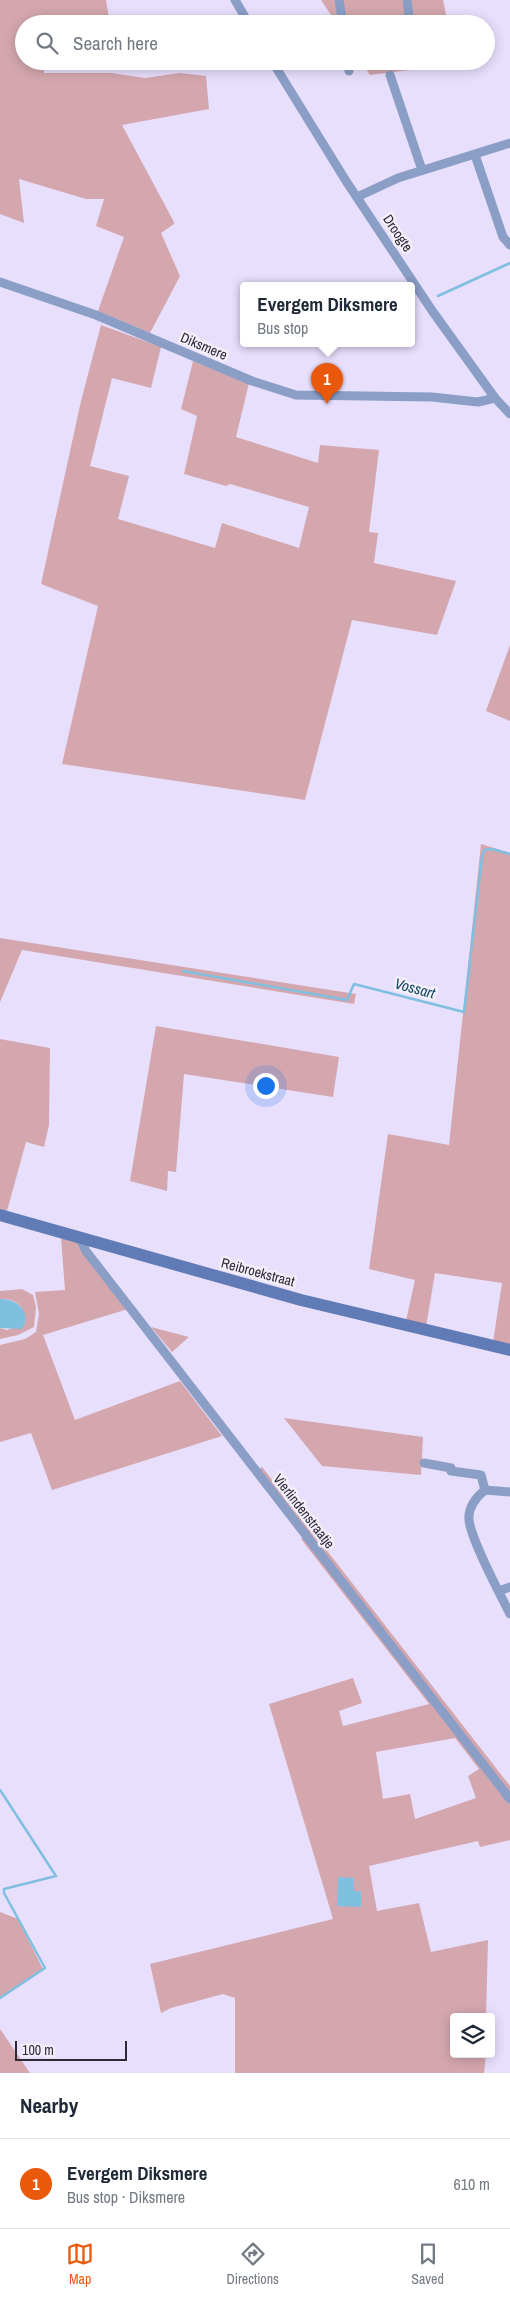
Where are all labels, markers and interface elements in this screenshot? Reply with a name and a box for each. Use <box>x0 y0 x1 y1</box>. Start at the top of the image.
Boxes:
search box <box>15 15 495 70</box>
icon: search <box>33 29 61 57</box>
text: Search here <box>73 30 158 56</box>
street label: Droogte <box>379 211 417 255</box>
popup <box>240 282 415 347</box>
text: Evergem Diksmere <box>257 291 398 317</box>
text: Bus stop <box>257 317 308 339</box>
street label: Diksmere <box>178 328 230 364</box>
pin: 1 <box>311 363 343 404</box>
water label: Vossart <box>393 973 438 1004</box>
your location <box>253 1073 279 1099</box>
street label: Reibroekstraat <box>219 1254 297 1290</box>
street label: Vierlindenstraatje <box>269 1470 339 1552</box>
map controls <box>450 2013 495 2058</box>
button: layers <box>450 2013 495 2058</box>
scale bar <box>15 2038 128 2061</box>
text: 100 m <box>22 2041 54 2059</box>
text: Nearby <box>20 2091 78 2120</box>
text: Evergem Diksmere <box>67 2160 207 2186</box>
text: 1 <box>32 2173 40 2195</box>
text: 610 m <box>454 2173 490 2195</box>
text: Bus stop · Diksmere <box>67 2186 185 2208</box>
tab: Map <box>66 2240 94 2288</box>
tab: Directions <box>227 2240 279 2288</box>
tab: Saved <box>411 2240 444 2288</box>

